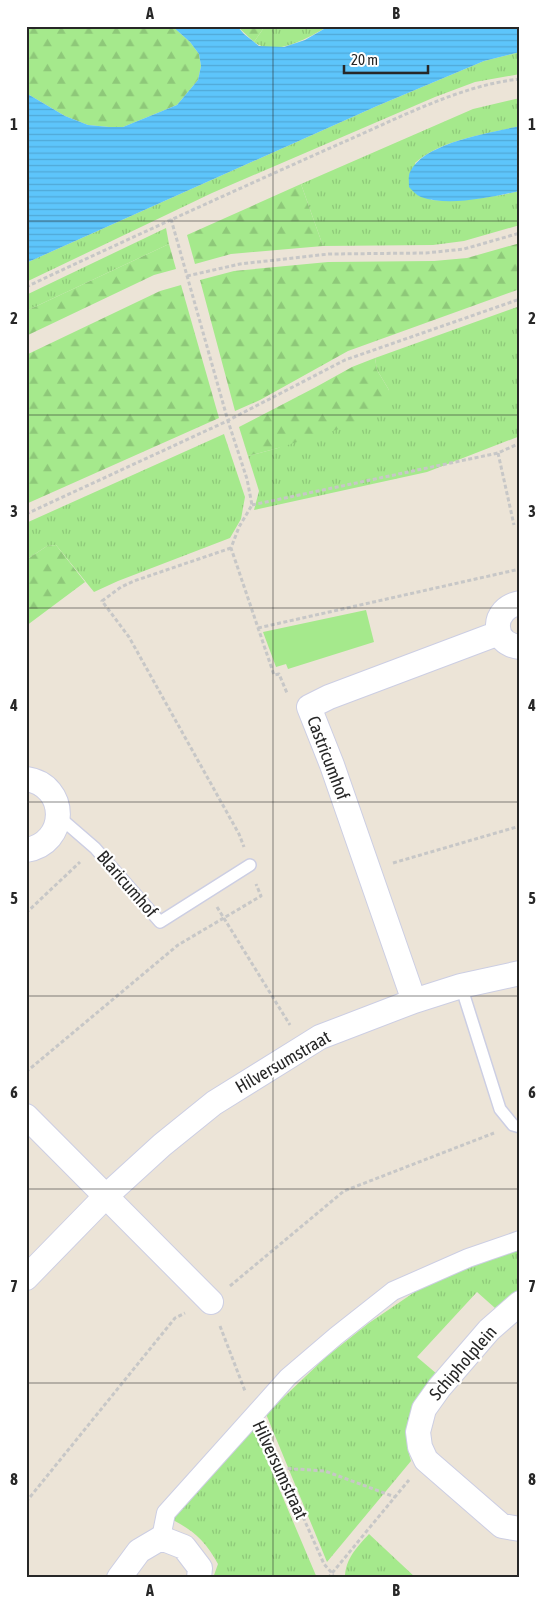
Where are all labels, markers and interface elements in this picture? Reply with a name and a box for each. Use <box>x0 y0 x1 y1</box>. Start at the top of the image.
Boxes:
text: A <box>145 4 154 22</box>
text: B <box>392 4 400 22</box>
scale bar <box>344 42 427 74</box>
text: 20 m <box>351 51 378 68</box>
text: 1 <box>10 115 18 133</box>
text: 1 <box>528 115 536 133</box>
text: 2 <box>10 309 18 327</box>
text: 2 <box>528 309 536 327</box>
text: 3 <box>10 502 18 520</box>
text: 3 <box>528 502 536 520</box>
text: 4 <box>9 696 18 714</box>
text: 4 <box>527 696 536 714</box>
street label: Castricumhof <box>303 713 354 803</box>
street label: Blaricumhof <box>93 846 162 921</box>
text: 5 <box>10 889 18 907</box>
text: 5 <box>528 889 536 907</box>
street label: Hilversumstraat <box>231 1026 334 1097</box>
text: 6 <box>10 1083 18 1101</box>
text: 6 <box>528 1083 536 1101</box>
text: 7 <box>10 1277 18 1295</box>
text: 7 <box>528 1277 536 1295</box>
street label: Schipholplein <box>425 1321 501 1404</box>
street label: Hilversumstraat <box>248 1417 312 1522</box>
text: 8 <box>10 1470 18 1488</box>
text: 8 <box>528 1470 536 1488</box>
text: A <box>145 1581 154 1599</box>
text: B <box>392 1581 400 1599</box>

